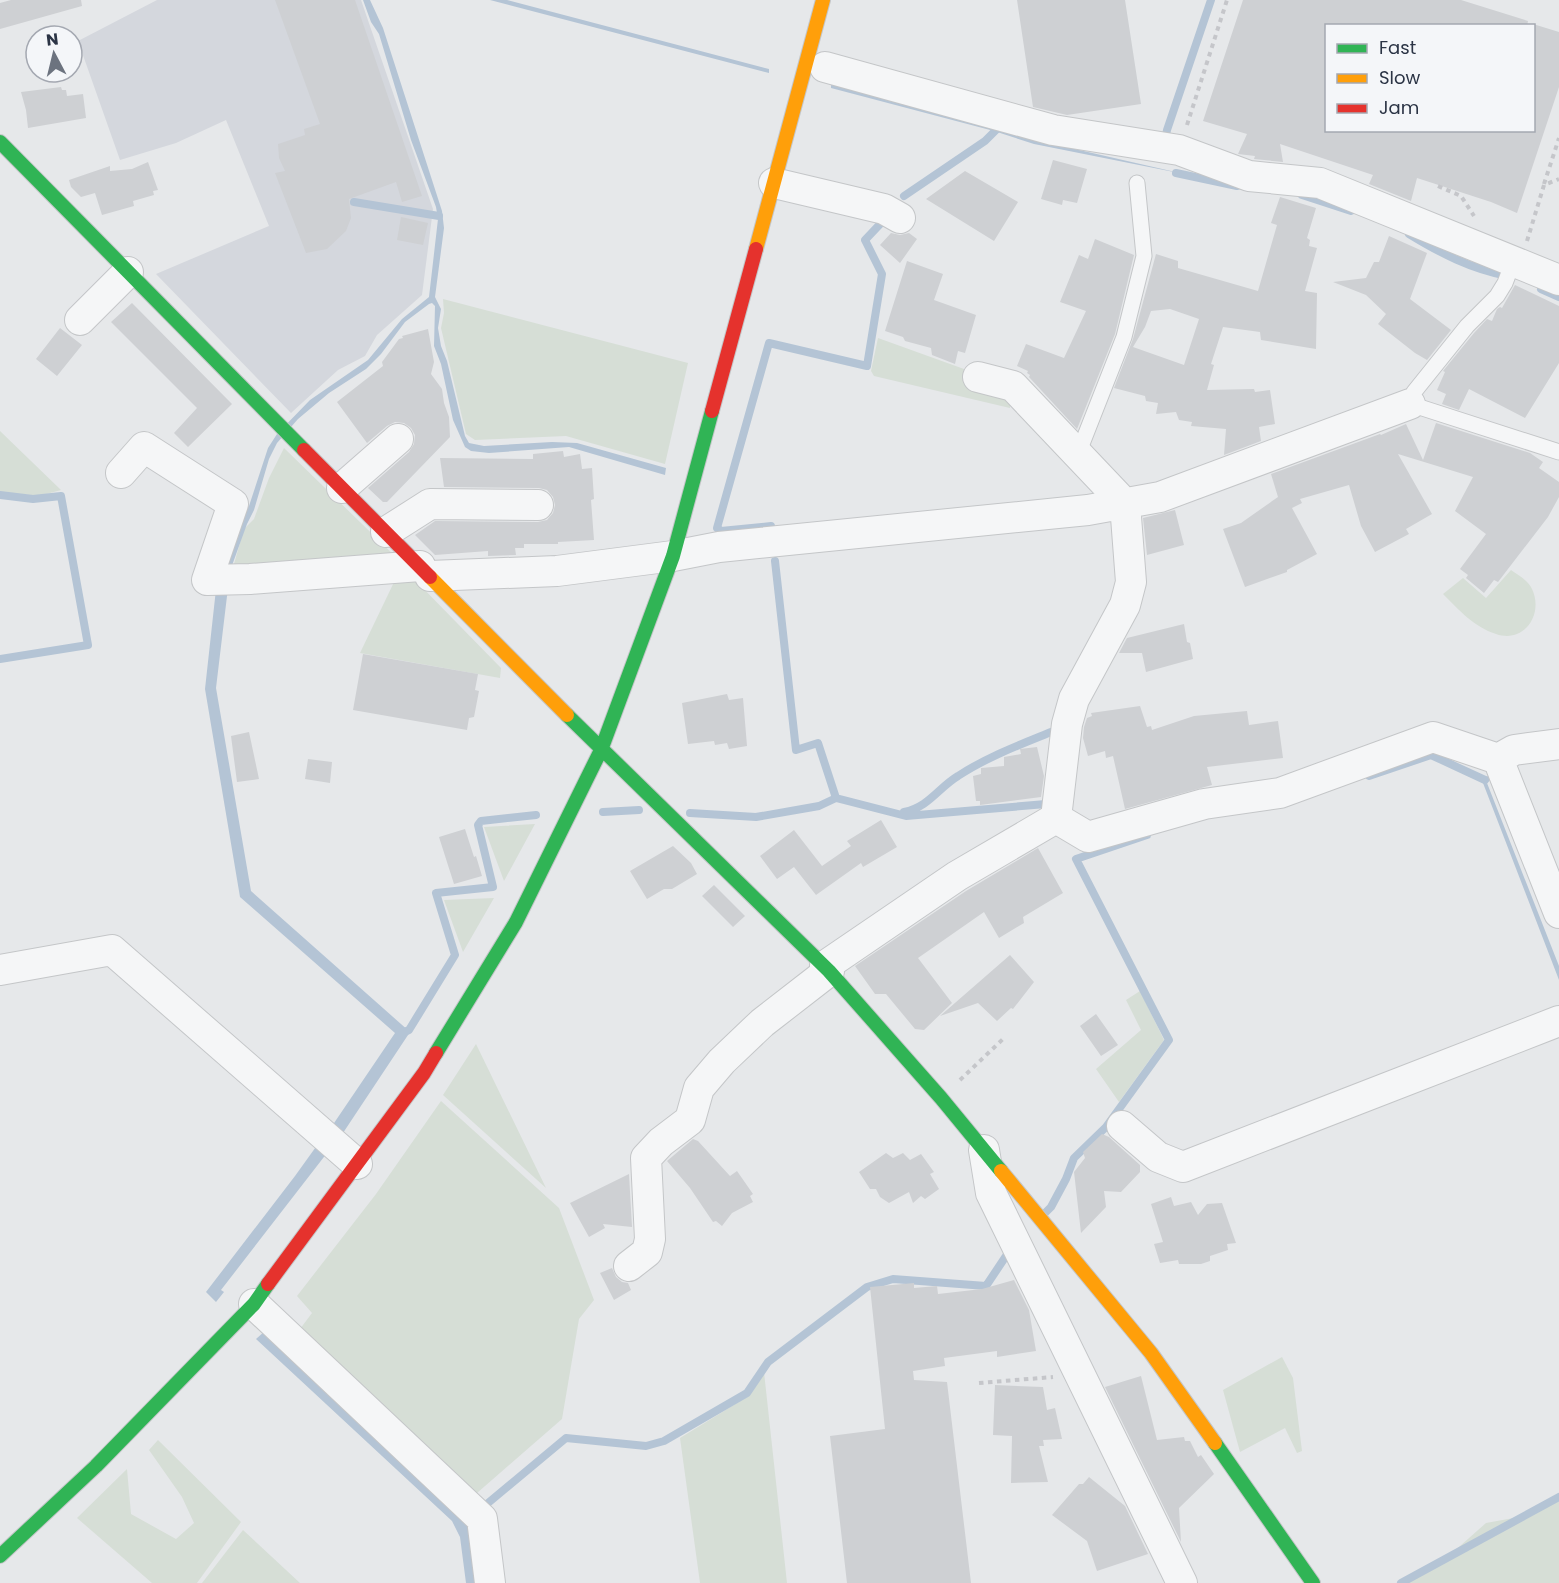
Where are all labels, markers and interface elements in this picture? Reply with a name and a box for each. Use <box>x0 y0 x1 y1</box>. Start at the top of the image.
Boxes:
north arrow <box>24 24 84 84</box>
legend <box>1325 24 1535 132</box>
text: N <box>45 27 60 52</box>
text: Fast <box>1379 35 1416 60</box>
text: Slow <box>1379 65 1421 90</box>
text: Jam <box>1379 95 1419 120</box>

